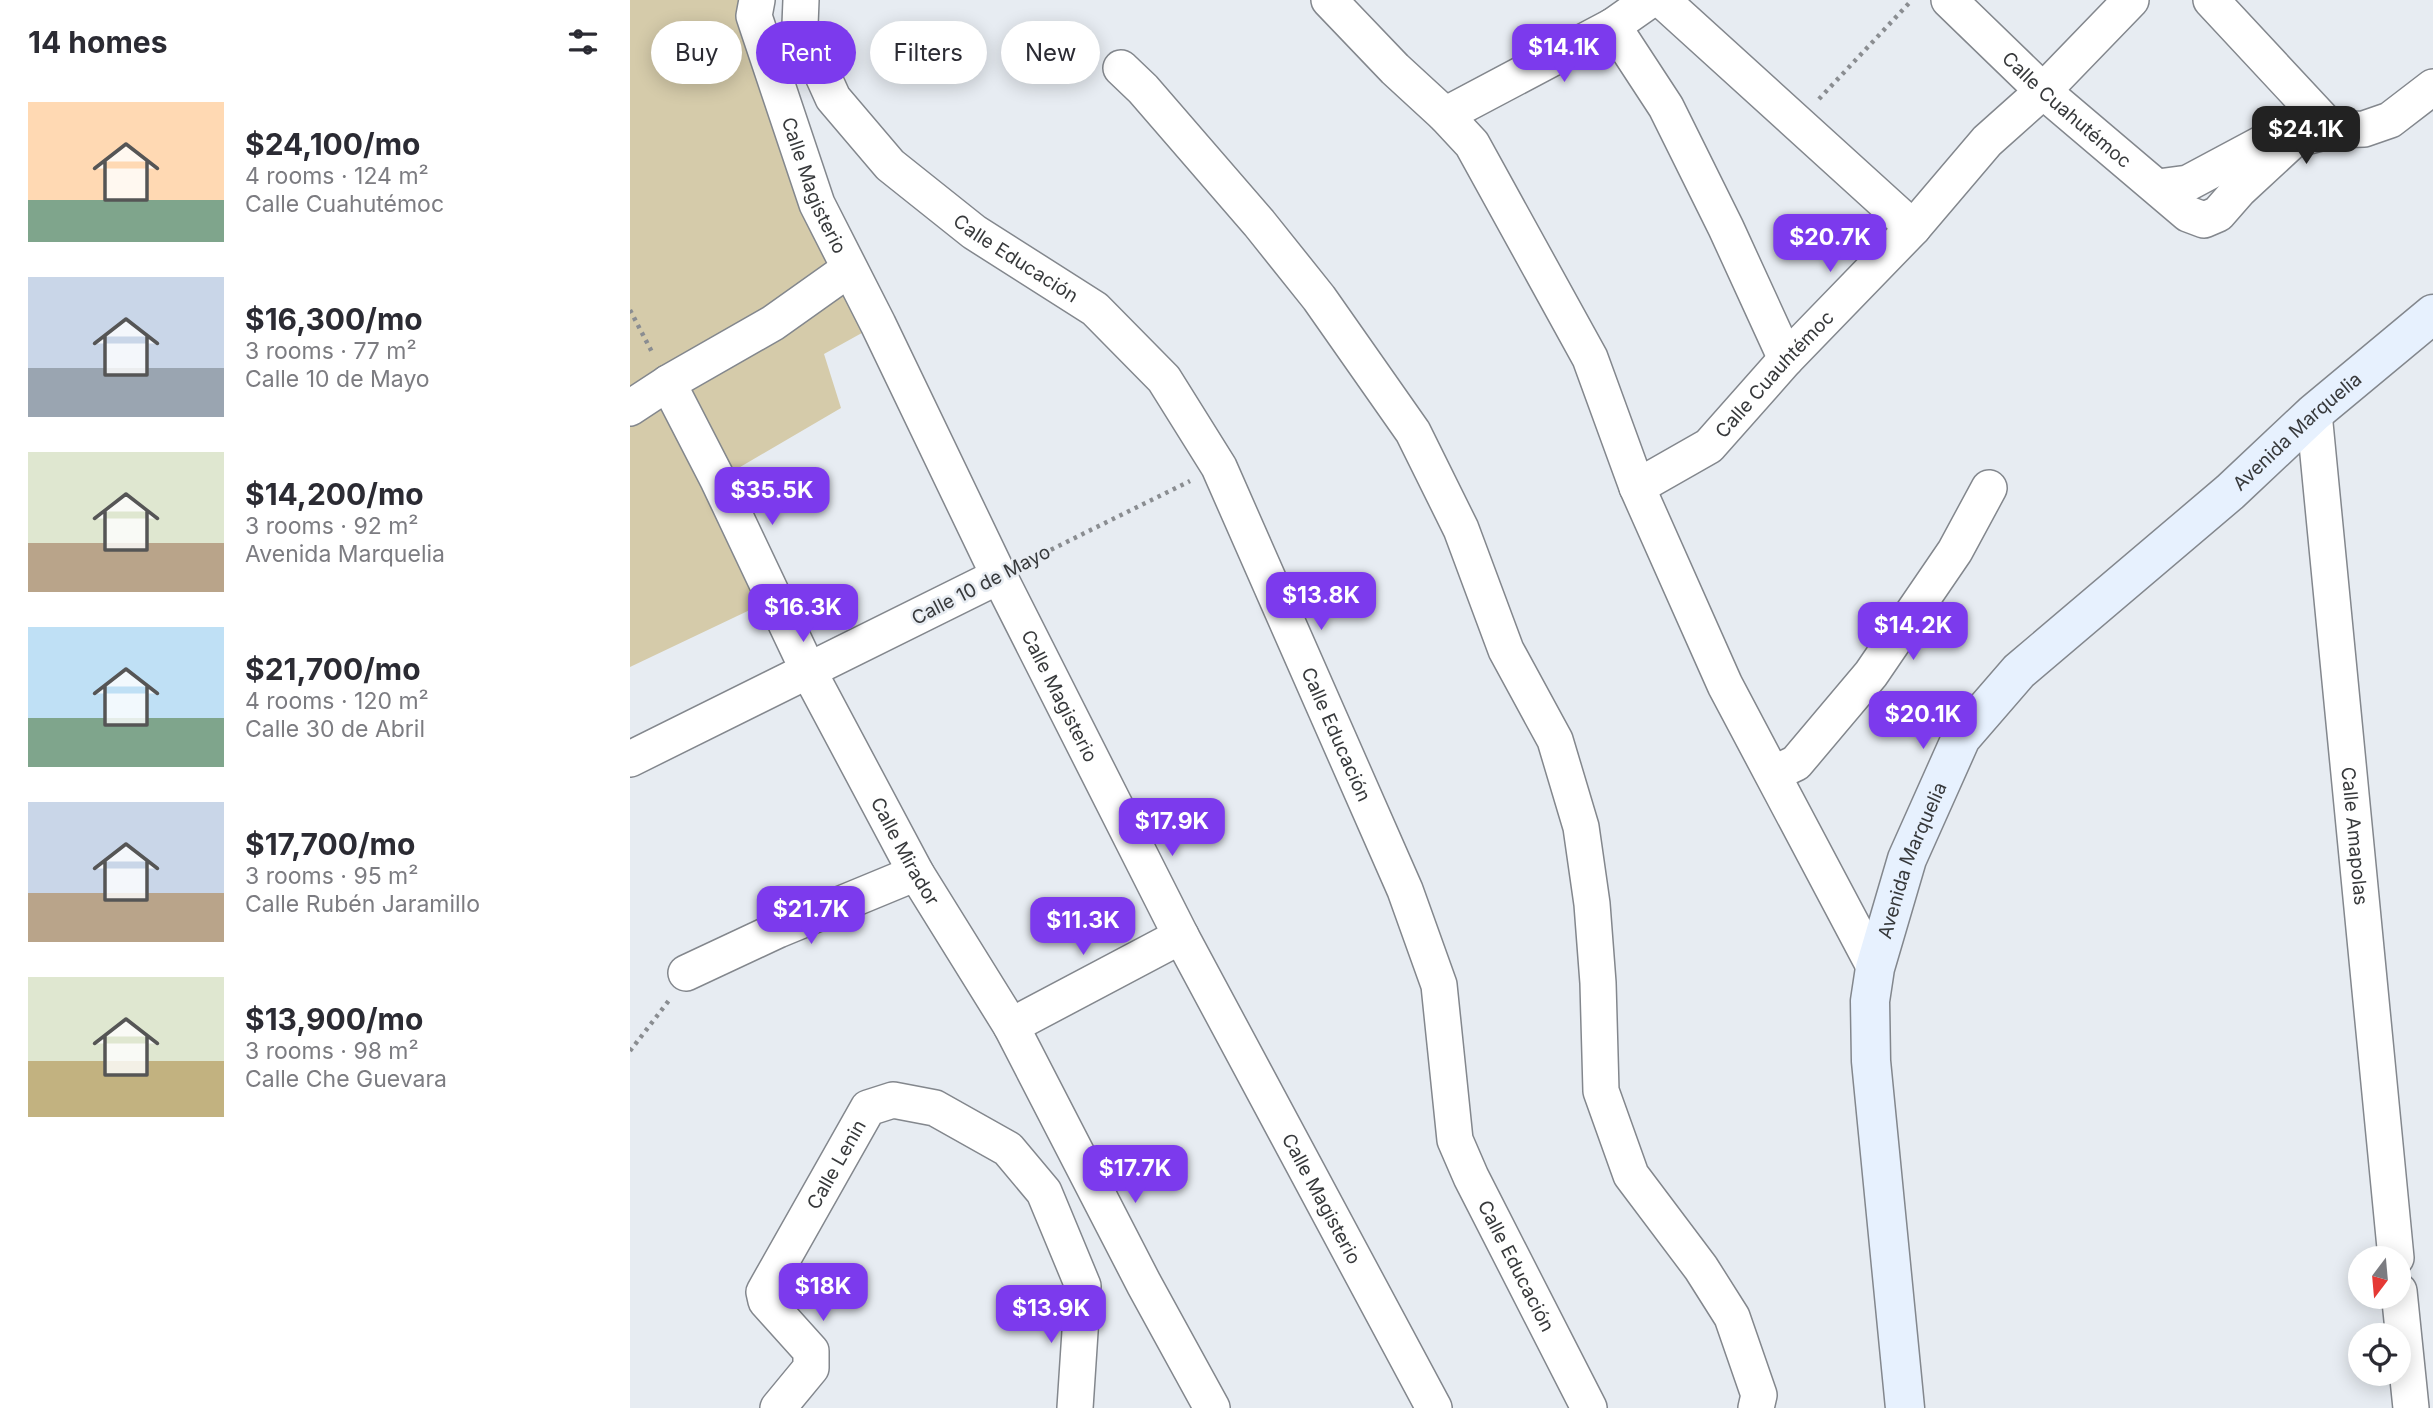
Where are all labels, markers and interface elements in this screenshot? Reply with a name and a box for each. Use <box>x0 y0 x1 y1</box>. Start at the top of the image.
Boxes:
chip: Buy <box>651 21 742 84</box>
chip: Rent <box>756 21 856 84</box>
chip: Filters <box>870 21 987 84</box>
chip: New <box>1001 21 1100 84</box>
icon: filters <box>564 23 602 61</box>
text: 14 homes <box>28 24 167 60</box>
pin: $14.1K <box>1507 24 1621 84</box>
text: $14.1K <box>1528 33 1600 61</box>
street label: Calle Cuahutémoc <box>1998 46 2136 173</box>
pin: $24.1K <box>2249 106 2363 166</box>
street label: Calle Magisterio <box>777 114 852 257</box>
text: $24.1K <box>2268 115 2344 143</box>
text: $24,100/mo <box>245 126 420 162</box>
icon: home <box>84 130 168 214</box>
text: 4 rooms · 124 m² <box>245 162 429 190</box>
text: Calle Cuahutémoc <box>245 190 444 218</box>
street label: Calle Educación <box>949 209 1083 307</box>
pin: $20.7K <box>1773 215 1887 274</box>
text: $20.7K <box>1789 223 1871 251</box>
text: $16,300/mo <box>245 301 423 337</box>
icon: home <box>84 305 168 389</box>
street label: Calle Cuauhtémoc <box>1710 306 1838 442</box>
text: 3 rooms · 77 m² <box>245 337 417 365</box>
text: Calle 10 de Mayo <box>245 365 430 393</box>
street label: Avenida Marquelia <box>2228 367 2366 495</box>
pin: $35.5K <box>715 468 829 527</box>
text: $14,200/mo <box>245 476 424 512</box>
text: $35.5K <box>731 476 813 504</box>
icon: home <box>84 480 168 564</box>
text: 3 rooms · 92 m² <box>245 512 418 540</box>
text: Avenida Marquelia <box>245 540 445 568</box>
street label: Calle 10 de Mayo <box>908 540 1054 630</box>
pin: $13.8K <box>1264 572 1378 632</box>
text: $13.8K <box>1282 581 1360 609</box>
pin: $16.3K <box>746 584 860 644</box>
text: $16.3K <box>764 593 842 621</box>
pin: $14.2K <box>1856 602 1970 662</box>
text: $14.2K <box>1874 611 1952 639</box>
street label: Calle Magisterio <box>1017 626 1103 766</box>
text: $21,700/mo <box>245 651 421 687</box>
icon: home <box>84 655 168 739</box>
street label: Calle Educación <box>1297 664 1376 805</box>
text: 4 rooms · 120 m² <box>245 687 429 715</box>
pin: $20.1K <box>1866 692 1980 751</box>
text: $20.1K <box>1885 700 1961 728</box>
text: Calle 30 de Abril <box>245 715 425 743</box>
street label: Calle Amapolas <box>2337 766 2373 906</box>
street label: Avenida Marquelia <box>1873 779 1951 941</box>
street label: Calle Mirador <box>866 793 945 909</box>
pin: $17.9K <box>1115 798 1229 858</box>
text: $17.9K <box>1135 807 1209 835</box>
text: $17,700/mo <box>245 826 415 862</box>
icon: home <box>84 830 168 914</box>
text: 3 rooms · 95 m² <box>245 862 418 890</box>
pin: $21.7K <box>754 886 868 946</box>
text: Calle Rubén Jaramillo <box>245 890 480 918</box>
text: $21.7K <box>773 895 849 923</box>
pin: $11.3K <box>1026 898 1140 957</box>
text: $11.3K <box>1046 906 1120 934</box>
text: $13,900/mo <box>245 1001 423 1037</box>
icon: home <box>84 1005 168 1089</box>
text: 3 rooms · 98 m² <box>245 1037 419 1065</box>
text: Calle Che Guevara <box>245 1065 447 1093</box>
street label: Calle Lenin <box>802 1116 871 1213</box>
street label: Calle Magisterio <box>1277 1129 1366 1268</box>
pin: $17.7K <box>1078 1146 1192 1205</box>
text: $17.7K <box>1099 1154 1171 1182</box>
street label: Calle Educación <box>1473 1196 1559 1335</box>
north arrow <box>2348 1246 2412 1309</box>
map controls <box>2348 1246 2411 1386</box>
pin: $18K <box>782 1264 864 1323</box>
text: $18K <box>795 1272 851 1300</box>
pin: $13.9K <box>994 1286 1108 1345</box>
text: $13.9K <box>1012 1294 1090 1322</box>
button: locate <box>2348 1323 2411 1386</box>

